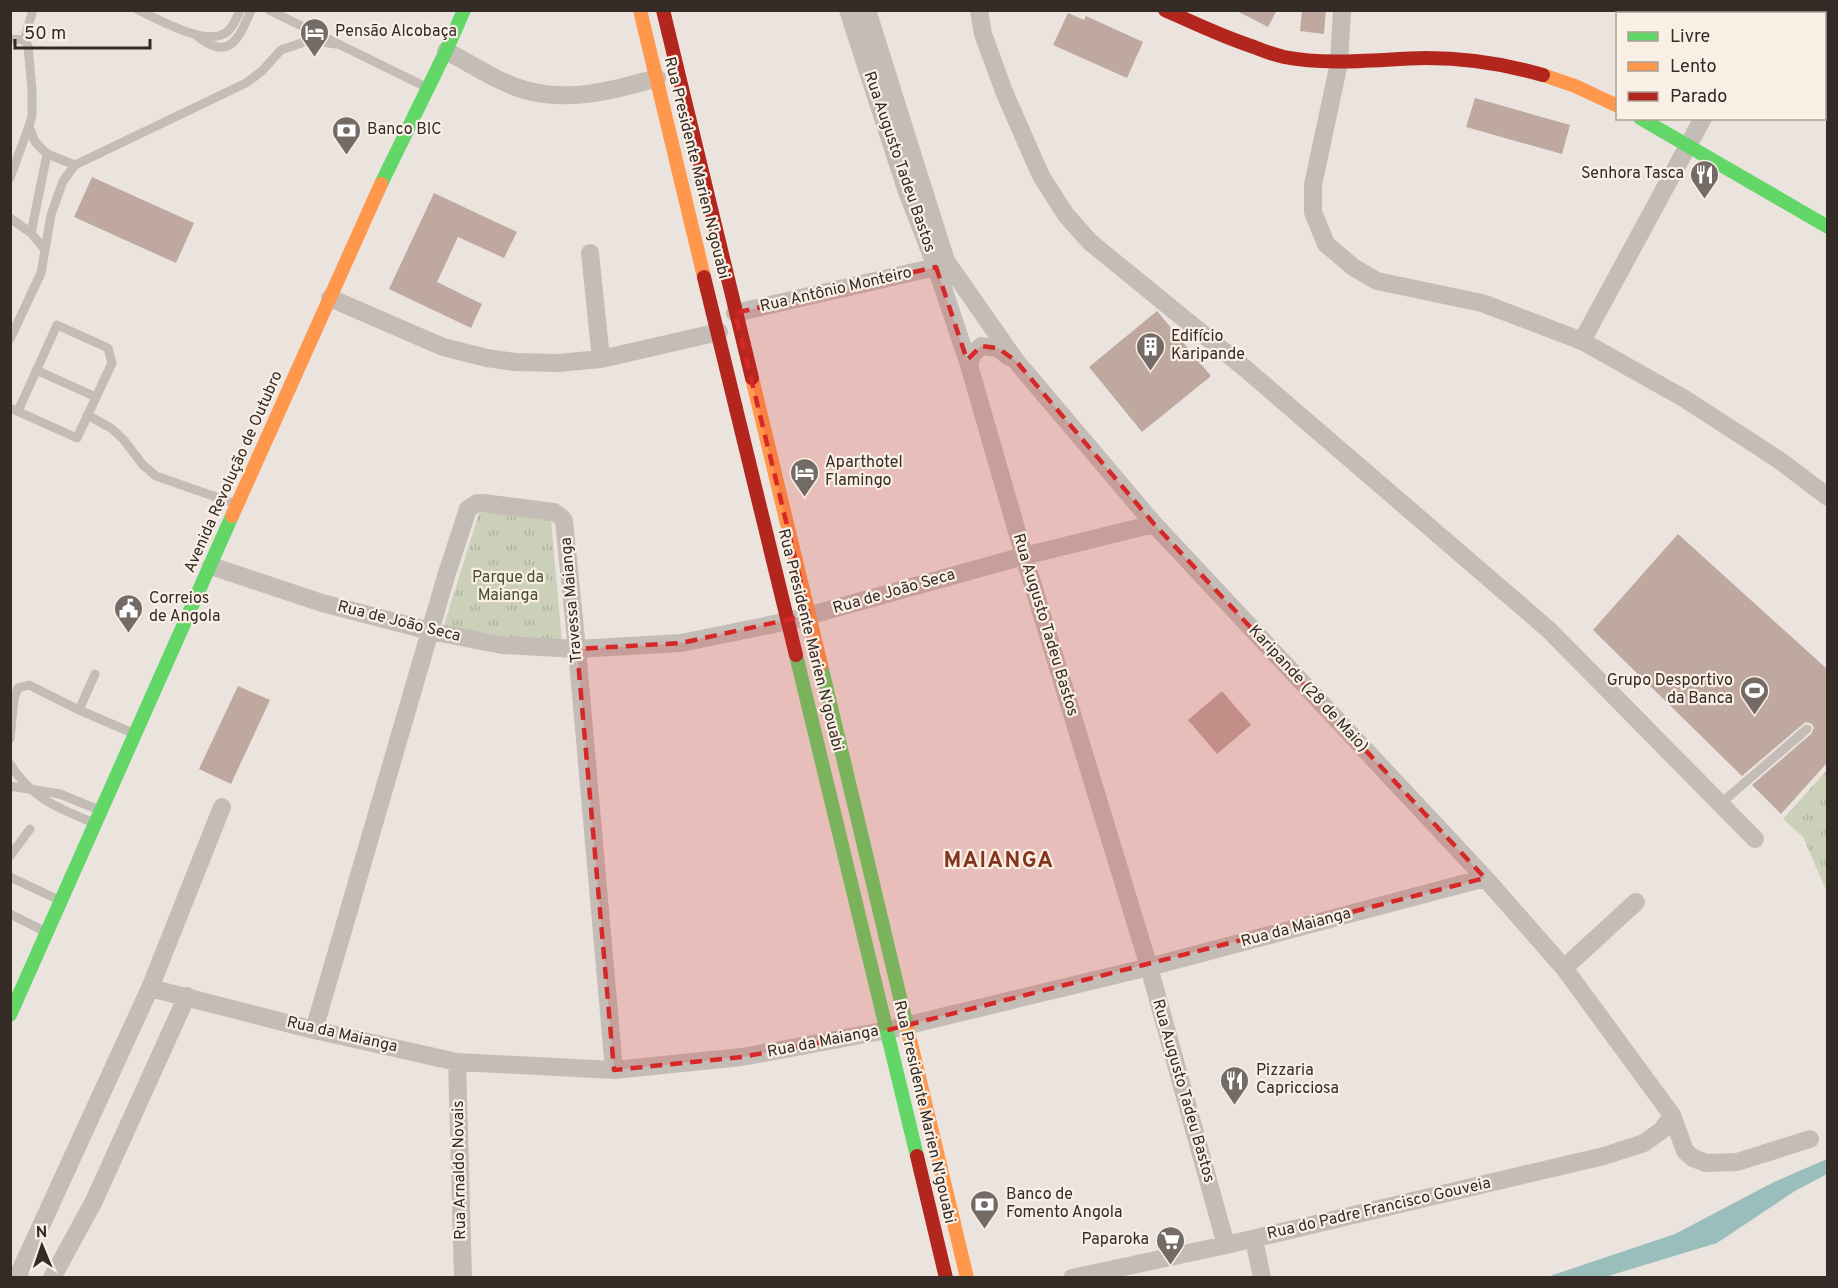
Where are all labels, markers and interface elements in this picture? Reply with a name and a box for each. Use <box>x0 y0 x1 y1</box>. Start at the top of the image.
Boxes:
scale bar <box>15 12 150 50</box>
legend <box>1616 12 1826 120</box>
hotel icon: Pensão Alcobaça <box>298 16 330 58</box>
place label: Pensão Alcobaça <box>335 22 457 42</box>
text: 50 m <box>24 23 66 46</box>
text: Livre <box>1670 26 1710 49</box>
street label: Rua Presidente Marien N'gouabi <box>659 55 733 281</box>
text: Lento <box>1670 56 1716 79</box>
street label: Rua Augusto Tadeu Bastos <box>859 69 939 255</box>
text: Parado <box>1670 86 1727 109</box>
bank icon: Banco BIC <box>330 114 362 156</box>
place label: Banco BIC <box>367 120 442 140</box>
restaurant icon: Senhora Tasca <box>1689 158 1721 200</box>
place label: Senhora Tasca <box>1581 164 1684 184</box>
street label: Rua Antônio Monteiro <box>758 263 914 317</box>
place label: Edifício Karipande <box>1171 327 1245 365</box>
building icon: Edifício Karipande <box>1134 330 1166 372</box>
street label: Avenida Revolução de Outubro <box>180 368 288 576</box>
place label: Aparthotel Flamingo <box>825 453 903 491</box>
hotel icon: Aparthotel Flamingo <box>788 456 820 498</box>
street label: Rua Presidente Marien N'gouabi <box>773 527 847 753</box>
street label: Rua Augusto Tadeu Bastos <box>1008 531 1082 719</box>
street label: Travessa Maianga <box>557 536 587 664</box>
street label: Rua de João Seca <box>831 565 957 619</box>
park label: Parque da Maianga <box>472 568 544 606</box>
place label: Correios de Angola <box>149 589 220 627</box>
public building icon: Correios de Angola <box>112 592 144 634</box>
street label: Rua de João Seca <box>335 597 463 647</box>
street label: Karipande (28 de Maio) <box>1244 621 1372 757</box>
place label: Grupo Desportivo da Banca <box>1607 671 1733 709</box>
sports icon: Grupo Desportivo da Banca <box>1738 674 1770 716</box>
district label: MAIANGA <box>943 848 1055 875</box>
street label: Rua da Maianga <box>1239 904 1353 952</box>
street label: Rua Augusto Tadeu Bastos <box>1147 997 1219 1185</box>
street label: Rua Presidente Marien N'gouabi <box>889 998 959 1226</box>
street label: Rua da Maianga <box>285 1013 399 1057</box>
street label: Rua da Maianga <box>766 1021 880 1063</box>
place label: Pizzaria Capricciosa <box>1256 1061 1339 1099</box>
restaurant icon: Pizzaria Capricciosa <box>1219 1064 1251 1106</box>
street label: Rua Arnaldo Novais <box>449 1100 471 1240</box>
street label: Rua do Padre Francisco Gouveia <box>1265 1173 1493 1245</box>
place label: Banco de Fomento Angola <box>1006 1185 1122 1223</box>
bank icon: Banco de Fomento Angola <box>969 1188 1001 1230</box>
north arrow <box>12 1216 72 1276</box>
text: N <box>35 1223 48 1243</box>
supermarket icon: Paparoka <box>1154 1224 1186 1266</box>
place label: Paparoka <box>1081 1230 1149 1250</box>

